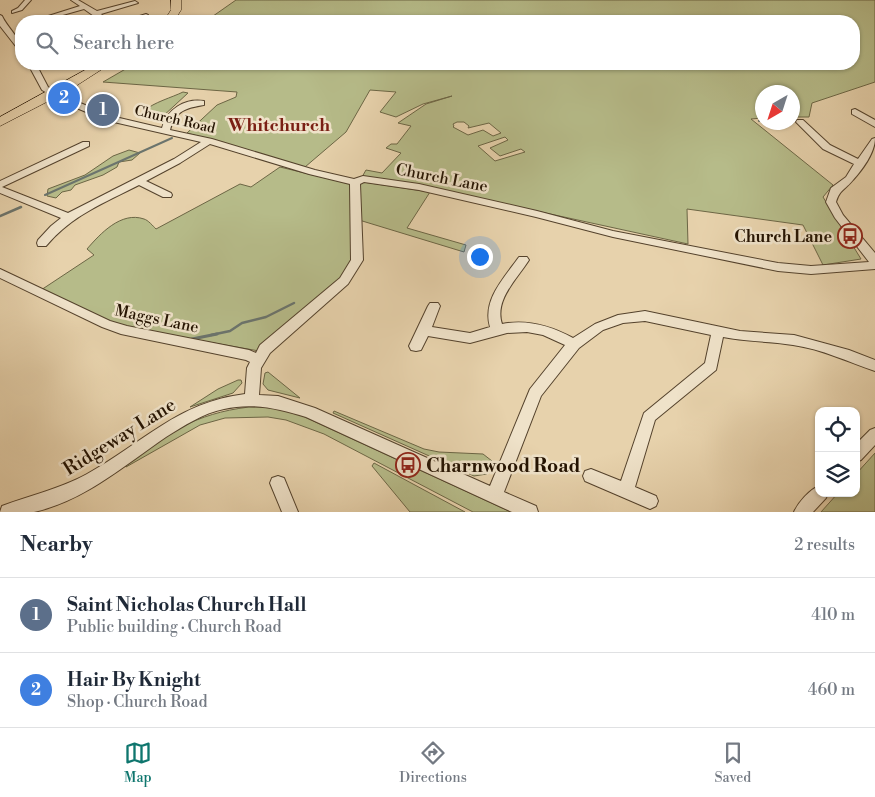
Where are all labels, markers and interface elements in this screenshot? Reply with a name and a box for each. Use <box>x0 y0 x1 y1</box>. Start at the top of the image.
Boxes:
search box <box>15 15 860 70</box>
icon: search <box>33 29 61 57</box>
text: Search here <box>73 31 174 55</box>
pin: 2 <box>48 79 80 117</box>
north arrow <box>755 85 800 130</box>
pin: 1 <box>87 91 119 129</box>
street label: Church Road <box>133 102 217 138</box>
district label: Whitchurch <box>227 114 330 137</box>
street label: Church Lane <box>394 159 490 197</box>
bus stop icon: Church Lane <box>837 223 863 249</box>
place label: Church Lane <box>734 227 832 247</box>
your location <box>467 244 493 270</box>
street label: Maggs Lane <box>113 300 201 338</box>
street label: Ridgeway Lane <box>59 393 180 481</box>
map controls <box>815 407 860 497</box>
button: locate <box>815 407 860 452</box>
bus stop icon: Charnwood Road <box>395 452 421 478</box>
button: layers <box>815 452 860 497</box>
place label: Charnwood Road <box>426 454 581 478</box>
text: Nearby <box>20 532 93 558</box>
text: 2 results <box>794 535 855 555</box>
text: Saint Nicholas Church Hall <box>67 593 306 617</box>
text: 1 <box>32 605 40 625</box>
text: 410 m <box>811 605 855 625</box>
text: Public building · Church Road <box>67 617 282 637</box>
text: Hair By Knight <box>67 668 201 692</box>
text: 2 <box>31 680 41 700</box>
text: 460 m <box>808 680 855 700</box>
text: Shop · Church Road <box>67 692 207 712</box>
tab: Map <box>124 739 152 787</box>
tab: Directions <box>399 739 467 787</box>
tab: Saved <box>714 739 751 787</box>

